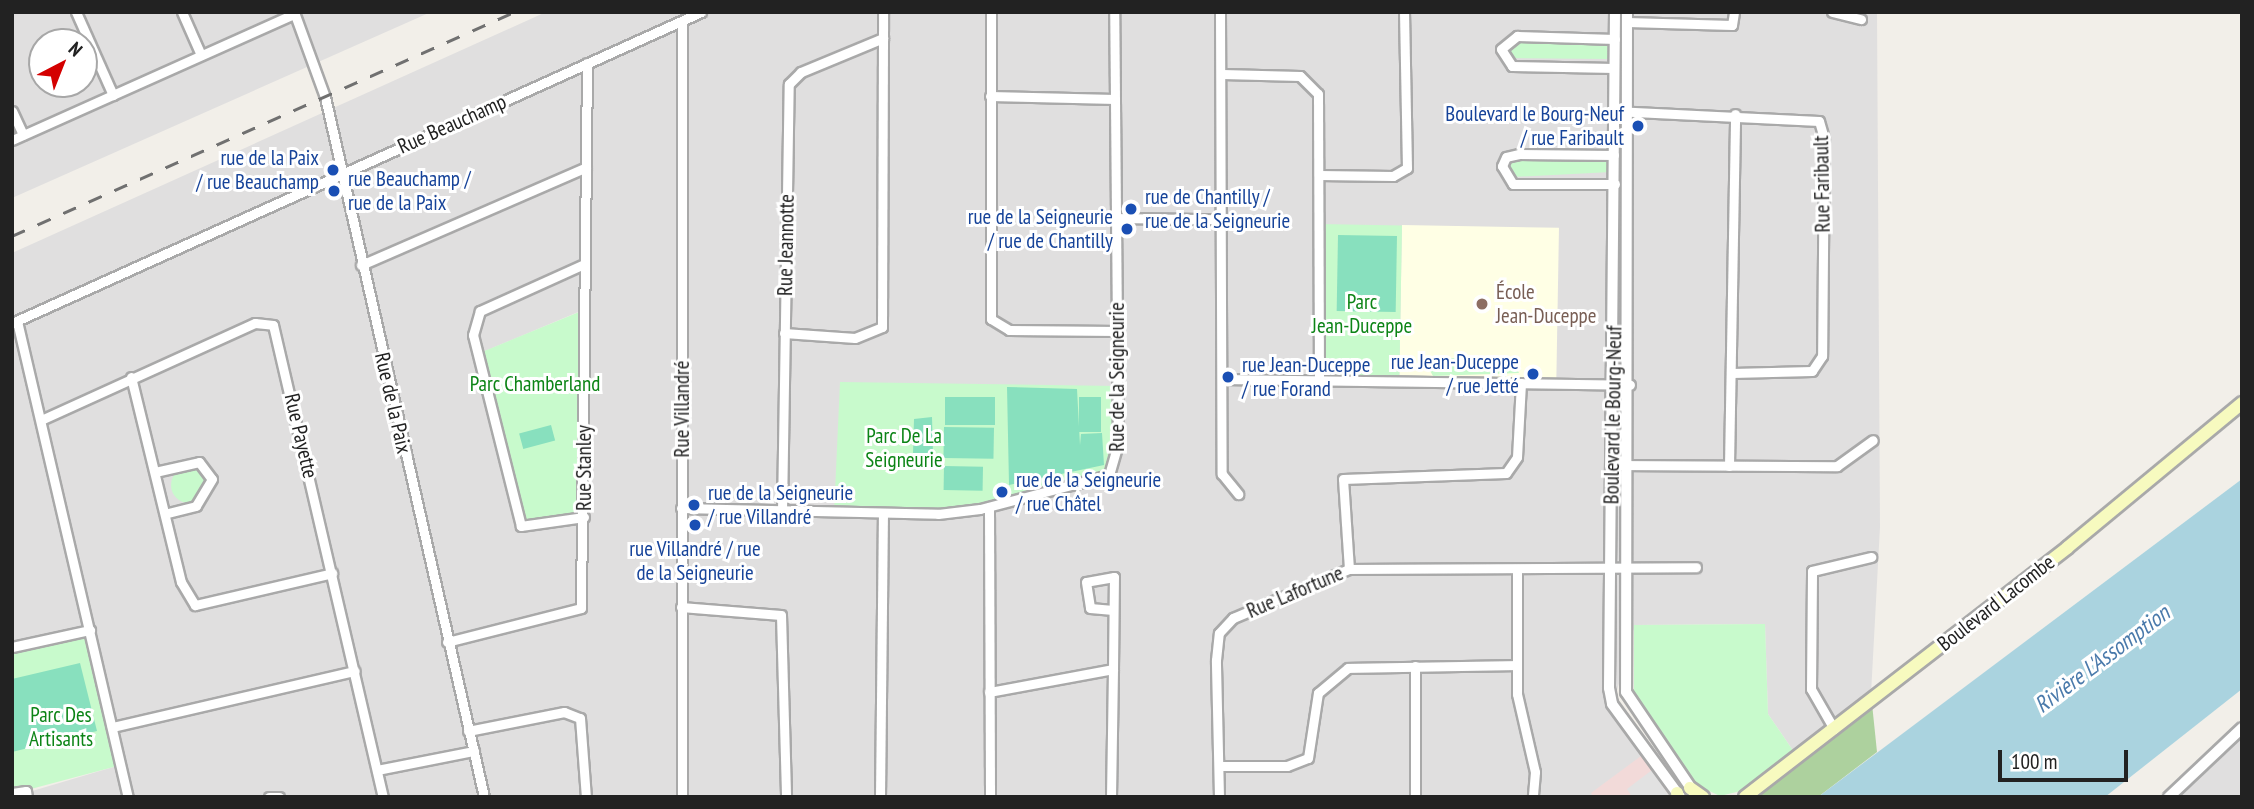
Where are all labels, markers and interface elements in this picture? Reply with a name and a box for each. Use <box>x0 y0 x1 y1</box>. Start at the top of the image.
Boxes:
north arrow <box>28 28 98 98</box>
text: N <box>64 37 88 61</box>
street label: Rue Beauchamp <box>394 89 510 159</box>
place label: Boulevard le Bourg-Neuf / rue Faribault <box>1445 101 1624 151</box>
marker: Boulevard le Bourg-Neuf / rue Faribault <box>1630 118 1646 134</box>
street label: Rue Faribault <box>1809 135 1835 233</box>
place label: rue de la Paix / rue Beauchamp <box>196 145 319 195</box>
marker: rue de la Paix / rue Beauchamp <box>325 162 341 178</box>
place label: rue Beauchamp / rue de la Paix <box>348 166 471 216</box>
marker: rue Beauchamp / rue de la Paix <box>326 183 342 199</box>
place label: rue de Chantilly / rue de la Seigneurie <box>1145 184 1290 234</box>
street label: Rue Jeannotte <box>773 194 799 296</box>
marker: rue de Chantilly / rue de la Seigneurie <box>1123 201 1139 217</box>
place label: rue de la Seigneurie / rue de Chantilly <box>968 204 1113 254</box>
marker: rue de la Seigneurie / rue de Chantilly <box>1119 221 1135 237</box>
place label: École Jean-Duceppe <box>1496 279 1596 329</box>
park label: Parc Jean-Duceppe <box>1312 289 1412 339</box>
marker: École Jean-Duceppe <box>1474 296 1490 312</box>
street label: Rue de la Seigneurie <box>1104 302 1130 452</box>
street label: Boulevard le Bourg-Neuf <box>1599 325 1627 505</box>
place label: rue Jean-Duceppe / rue Jetté <box>1391 349 1519 399</box>
street label: Rue de la Paix <box>369 350 417 456</box>
place label: rue Jean-Duceppe / rue Forand <box>1242 352 1370 402</box>
street label: Rue Villandré <box>669 360 695 458</box>
marker: rue Jean-Duceppe / rue Jetté <box>1525 366 1541 382</box>
marker: rue Jean-Duceppe / rue Forand <box>1220 369 1236 385</box>
park label: Parc Chamberland <box>469 371 601 397</box>
street label: Rue Payette <box>279 391 323 481</box>
park label: Parc De La Seigneurie <box>865 423 943 473</box>
street label: Rue Stanley <box>571 425 597 511</box>
place label: rue de la Seigneurie / rue Châtel <box>1016 467 1161 517</box>
place label: rue de la Seigneurie / rue Villandré <box>708 480 853 530</box>
marker: rue de la Seigneurie / rue Châtel <box>994 484 1010 500</box>
marker: rue de la Seigneurie / rue Villandré <box>686 497 702 513</box>
marker: rue Villandré / rue de la Seigneurie <box>687 517 703 533</box>
place label: rue Villandré / rue de la Seigneurie <box>629 536 761 586</box>
street label: Boulevard Lacombe <box>1932 549 2060 657</box>
street label: Rue Lafortune <box>1243 560 1347 624</box>
water label: Rivière L'Assomption <box>2029 599 2175 719</box>
park label: Parc Des Artisants <box>29 702 93 752</box>
scale bar <box>2002 736 2132 780</box>
text: 100 m <box>2011 748 2057 775</box>

